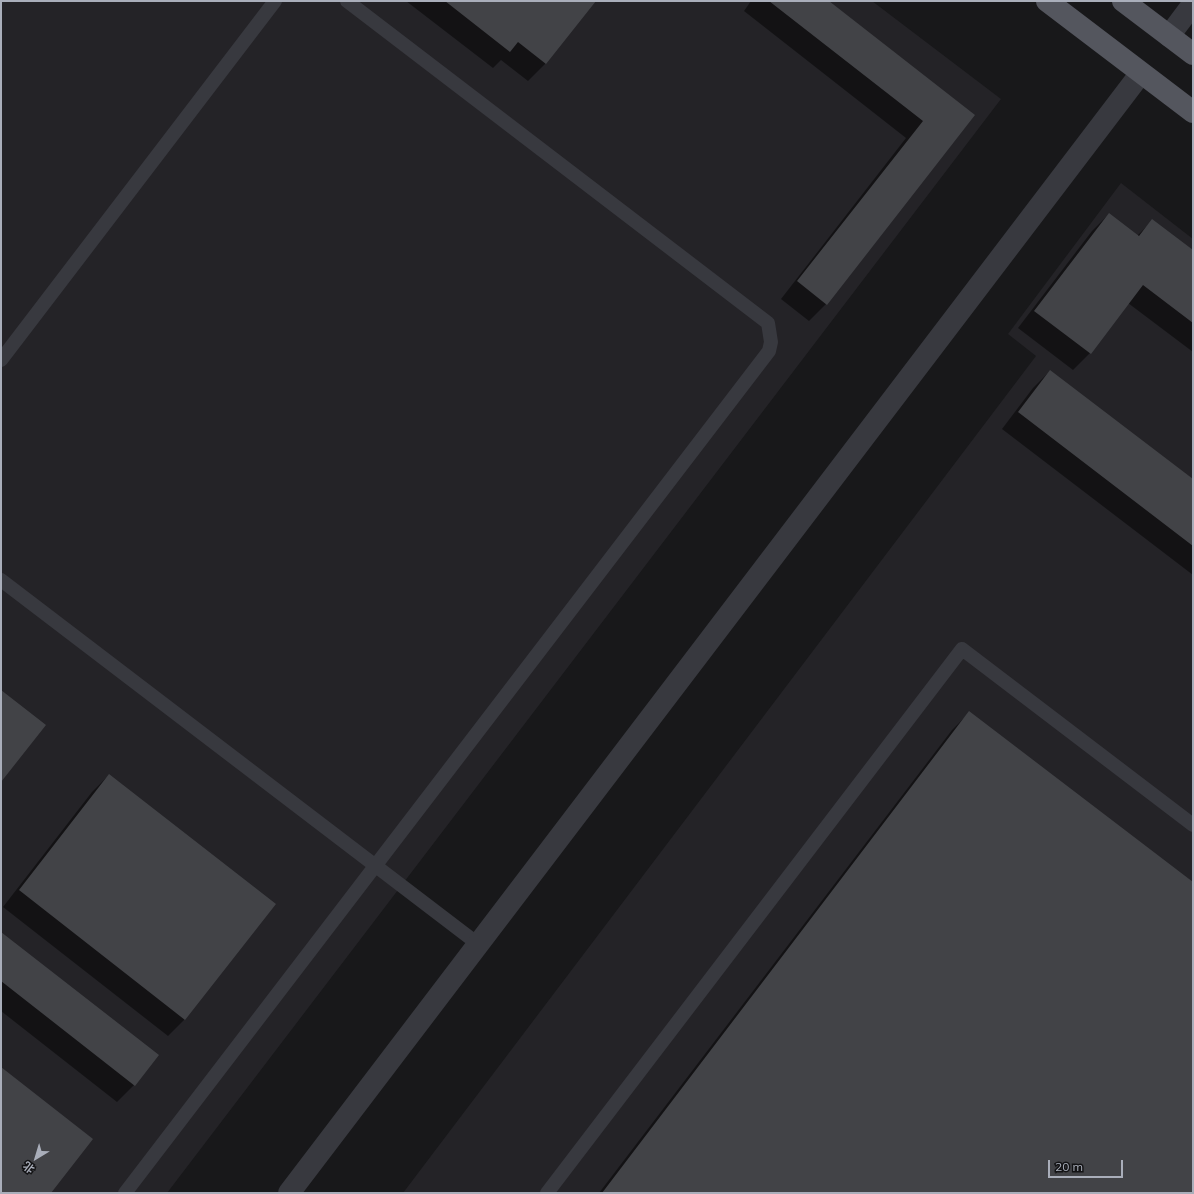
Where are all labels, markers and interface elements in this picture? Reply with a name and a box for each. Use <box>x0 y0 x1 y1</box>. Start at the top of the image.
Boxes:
north arrow <box>16 1138 56 1178</box>
scale bar <box>1050 1152 1125 1178</box>
text: 北 <box>20 1159 37 1176</box>
text: 20 m <box>1055 1159 1083 1174</box>

